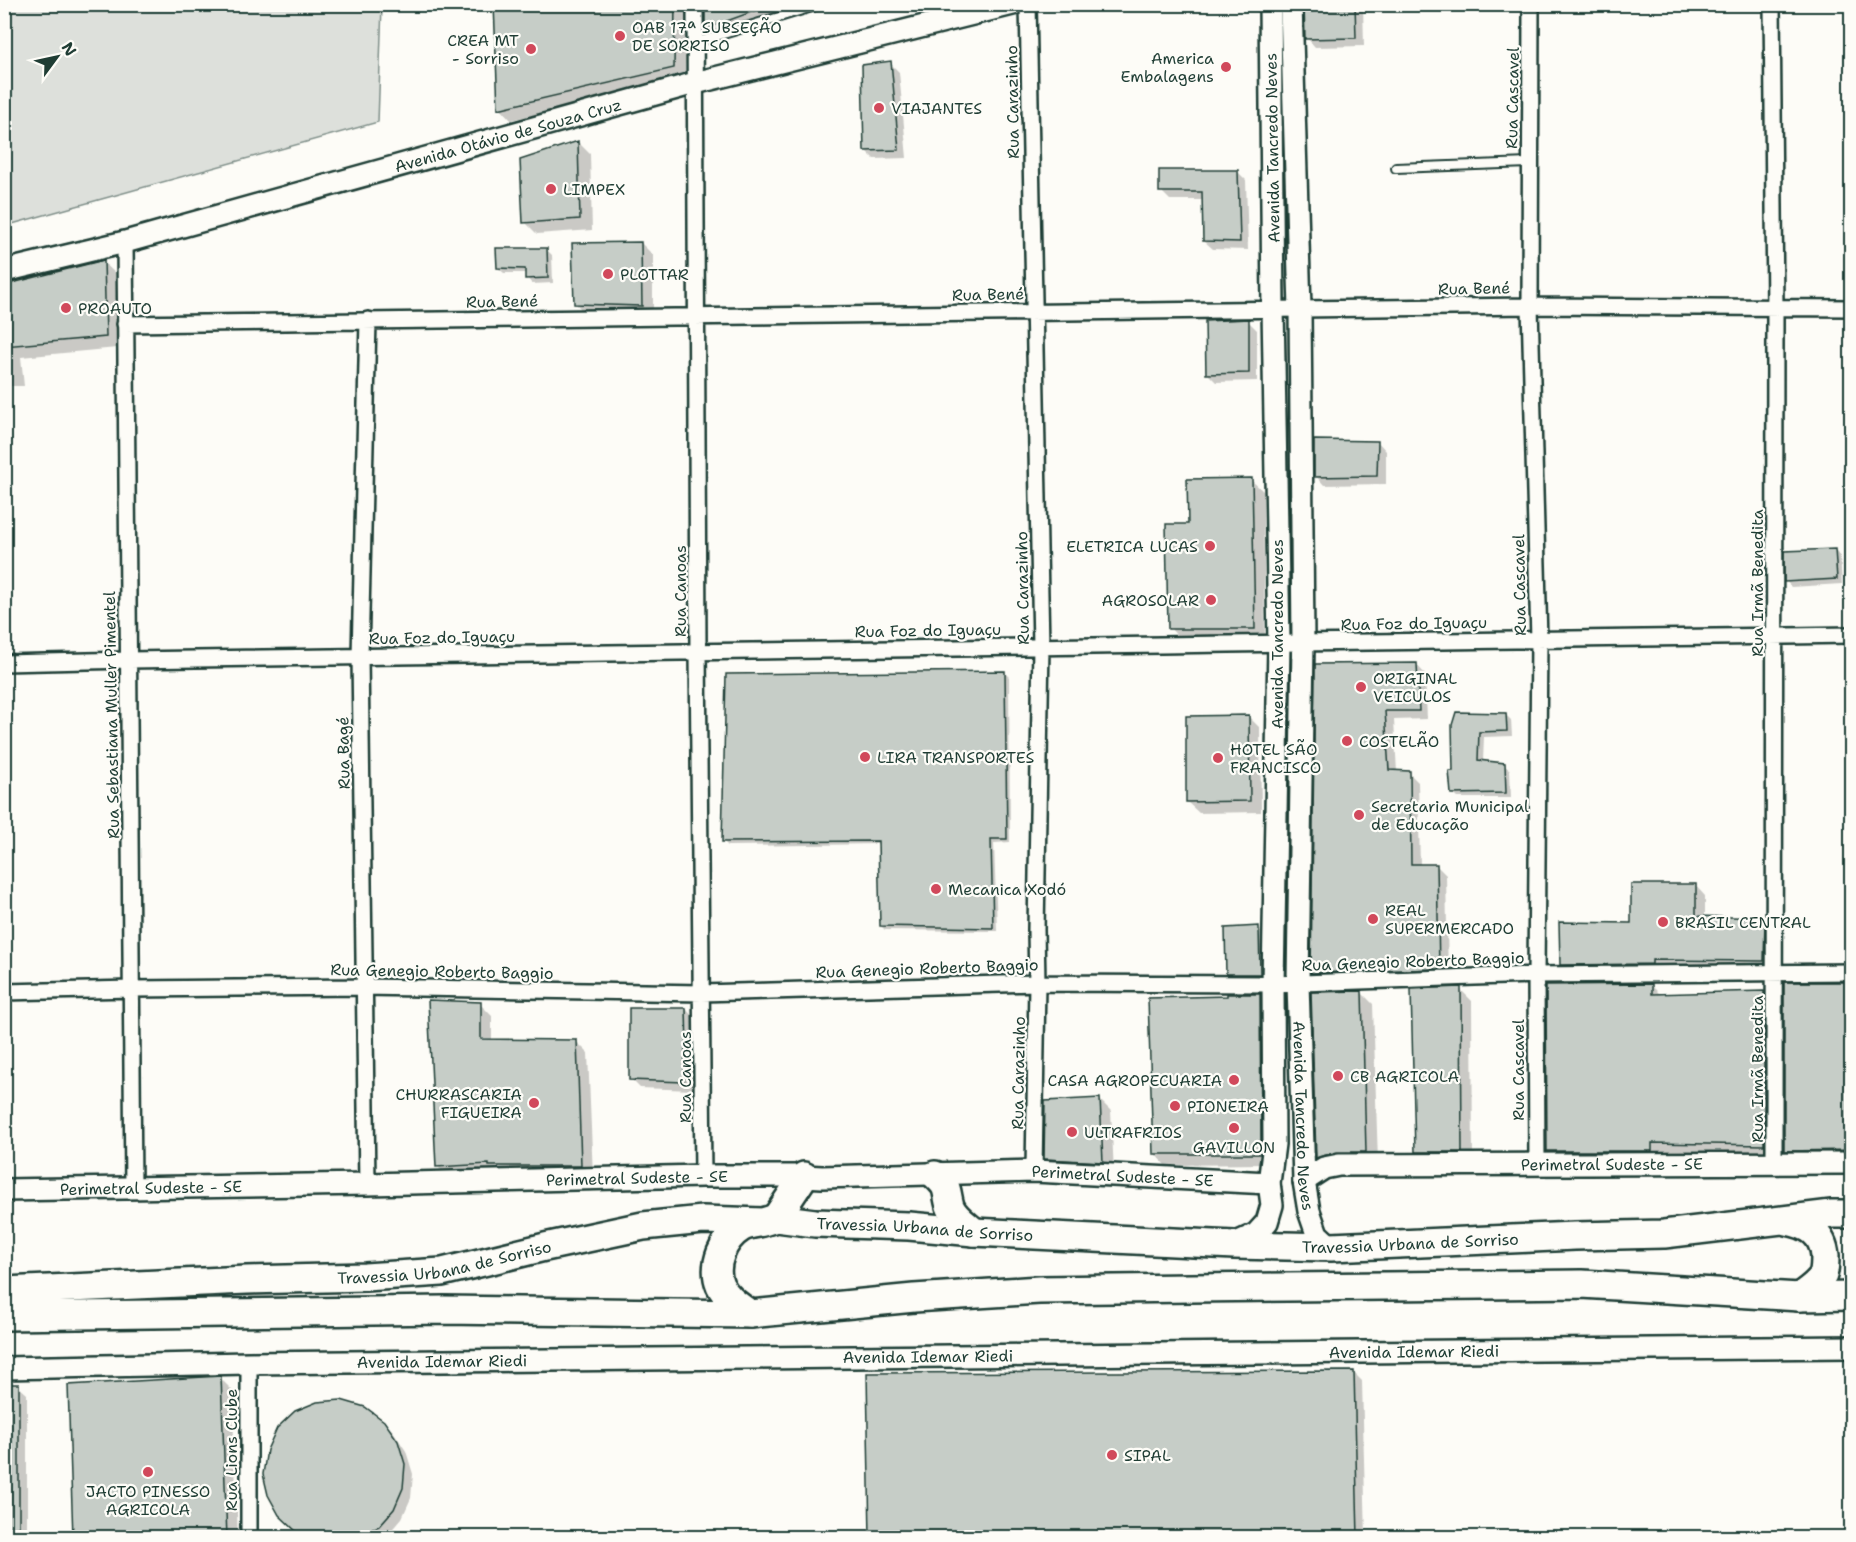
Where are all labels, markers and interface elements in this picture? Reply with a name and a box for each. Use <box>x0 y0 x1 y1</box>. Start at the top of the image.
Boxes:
place label: OAB 17ª SUBSEÇÃO DE SORRISO <box>632 16 782 56</box>
north arrow <box>27 27 87 87</box>
marker: OAB 17ª SUBSEÇÃO DE SORRISO <box>613 29 627 43</box>
place label: CREA MT - Sorriso <box>447 30 519 69</box>
text: N <box>57 38 81 60</box>
marker: CREA MT - Sorriso <box>524 42 538 56</box>
street label: Rua Carazinho <box>1001 45 1024 159</box>
street label: Rua Cascavel <box>1501 47 1524 149</box>
place label: America Embalagens <box>1121 48 1214 87</box>
street label: Avenida Tancredo Neves <box>1260 53 1285 243</box>
marker: America Embalagens <box>1219 60 1233 74</box>
street label: Avenida Otávio de Souza Cruz <box>392 94 624 177</box>
place label: VIAJANTES <box>891 98 982 119</box>
marker: VIAJANTES <box>872 101 886 115</box>
place label: LIMPEX <box>563 179 625 200</box>
marker: LIMPEX <box>544 182 558 196</box>
place label: PLOTTAR <box>620 264 689 285</box>
marker: PLOTTAR <box>601 267 615 281</box>
street label: Rua Bené <box>1438 277 1510 300</box>
street label: Rua Bené <box>952 283 1024 306</box>
street label: Rua Bené <box>466 290 538 313</box>
place label: PROAUTO <box>78 298 152 319</box>
marker: PROAUTO <box>59 301 73 315</box>
street label: Rua Irmã Benedita <box>1747 509 1768 657</box>
street label: Rua Carazinho <box>1011 531 1034 645</box>
street label: Rua Cascavel <box>1508 534 1531 636</box>
place label: ELETRICA LUCAS <box>1066 536 1198 557</box>
marker: ELETRICA LUCAS <box>1203 539 1217 553</box>
street label: Avenida Tancredo Neves <box>1267 539 1288 729</box>
street label: Rua Canoas <box>670 545 691 637</box>
place label: AGROSOLAR <box>1102 590 1199 611</box>
street label: Rua Sebastiana Muller Pimentel <box>99 591 124 839</box>
marker: AGROSOLAR <box>1204 593 1218 607</box>
street label: Rua Foz do Iguaçu <box>1341 612 1487 635</box>
street label: Rua Foz do Iguaçu <box>855 619 1001 642</box>
street label: Rua Foz do Iguaçu <box>369 626 515 649</box>
place label: ORIGINAL VEICULOS <box>1373 668 1457 707</box>
marker: ORIGINAL VEICULOS <box>1354 680 1368 694</box>
street label: Rua Bagé <box>332 716 355 790</box>
place label: COSTELÃO <box>1359 730 1439 752</box>
marker: COSTELÃO <box>1340 734 1354 748</box>
place label: HOTEL SÃO FRANCISCO <box>1230 738 1321 778</box>
place label: LIRA TRANSPORTES <box>877 747 1034 768</box>
marker: LIRA TRANSPORTES <box>858 750 872 764</box>
marker: HOTEL SÃO FRANCISCO <box>1211 751 1225 765</box>
place label: Secretaria Municipal de Educação <box>1371 796 1529 835</box>
marker: Secretaria Municipal de Educação <box>1352 808 1366 822</box>
place label: Mecanica Xodó <box>948 879 1066 900</box>
marker: Mecanica Xodó <box>929 882 943 896</box>
place label: REAL SUPERMERCADO <box>1385 900 1514 939</box>
marker: REAL SUPERMERCADO <box>1366 912 1380 926</box>
place label: BRASIL CENTRAL <box>1675 912 1811 933</box>
marker: BRASIL CENTRAL <box>1656 915 1670 929</box>
street label: Rua Genegio Roberto Baggio <box>1301 947 1525 976</box>
street label: Rua Genegio Roberto Baggio <box>815 954 1039 983</box>
street label: Rua Genegio Roberto Baggio <box>330 959 554 984</box>
street label: Rua Irmã Benedita <box>1747 995 1768 1143</box>
street label: Rua Carazinho <box>1007 1016 1030 1130</box>
street label: Rua Cascavel <box>1508 1019 1529 1121</box>
street label: Avenida Tancredo Neves <box>1288 1020 1319 1212</box>
street label: Rua Canoas <box>675 1031 696 1123</box>
place label: CB AGRICOLA <box>1350 1066 1459 1087</box>
marker: CB AGRICOLA <box>1331 1069 1345 1083</box>
place label: CASA AGROPECUARIA <box>1047 1070 1222 1091</box>
marker: CASA AGROPECUARIA <box>1227 1073 1241 1087</box>
place label: CHURRASCARIA FIGUEIRA <box>396 1084 522 1123</box>
marker: CHURRASCARIA FIGUEIRA <box>527 1096 541 1110</box>
place label: PIONEIRA <box>1187 1096 1269 1117</box>
marker: PIONEIRA <box>1168 1099 1182 1113</box>
marker: GAVILLON <box>1227 1121 1241 1135</box>
place label: ULTRAFRIOS <box>1084 1122 1182 1143</box>
marker: ULTRAFRIOS <box>1065 1125 1079 1139</box>
place label: GAVILLON <box>1193 1137 1275 1158</box>
street label: Perimetral Sudeste - SE <box>1521 1154 1703 1175</box>
street label: Perimetral Sudeste - SE <box>1031 1161 1214 1191</box>
street label: Perimetral Sudeste - SE <box>546 1166 728 1191</box>
street label: Perimetral Sudeste - SE <box>60 1176 242 1200</box>
street label: Travessia Urbana de Sorriso <box>816 1213 1034 1246</box>
street label: Travessia Urbana de Sorriso <box>1302 1229 1519 1258</box>
street label: Travessia Urbana de Sorriso <box>337 1236 553 1289</box>
street label: Avenida Idemar Riedi <box>1329 1341 1499 1363</box>
street label: Avenida Idemar Riedi <box>843 1345 1013 1368</box>
street label: Avenida Idemar Riedi <box>357 1350 527 1373</box>
street label: Rua Lions Clube <box>221 1389 242 1511</box>
place label: SIPAL <box>1124 1445 1171 1466</box>
marker: SIPAL <box>1105 1448 1119 1462</box>
marker: JACTO PINESSO AGRICOLA <box>141 1465 155 1479</box>
place label: JACTO PINESSO AGRICOLA <box>86 1481 210 1520</box>

